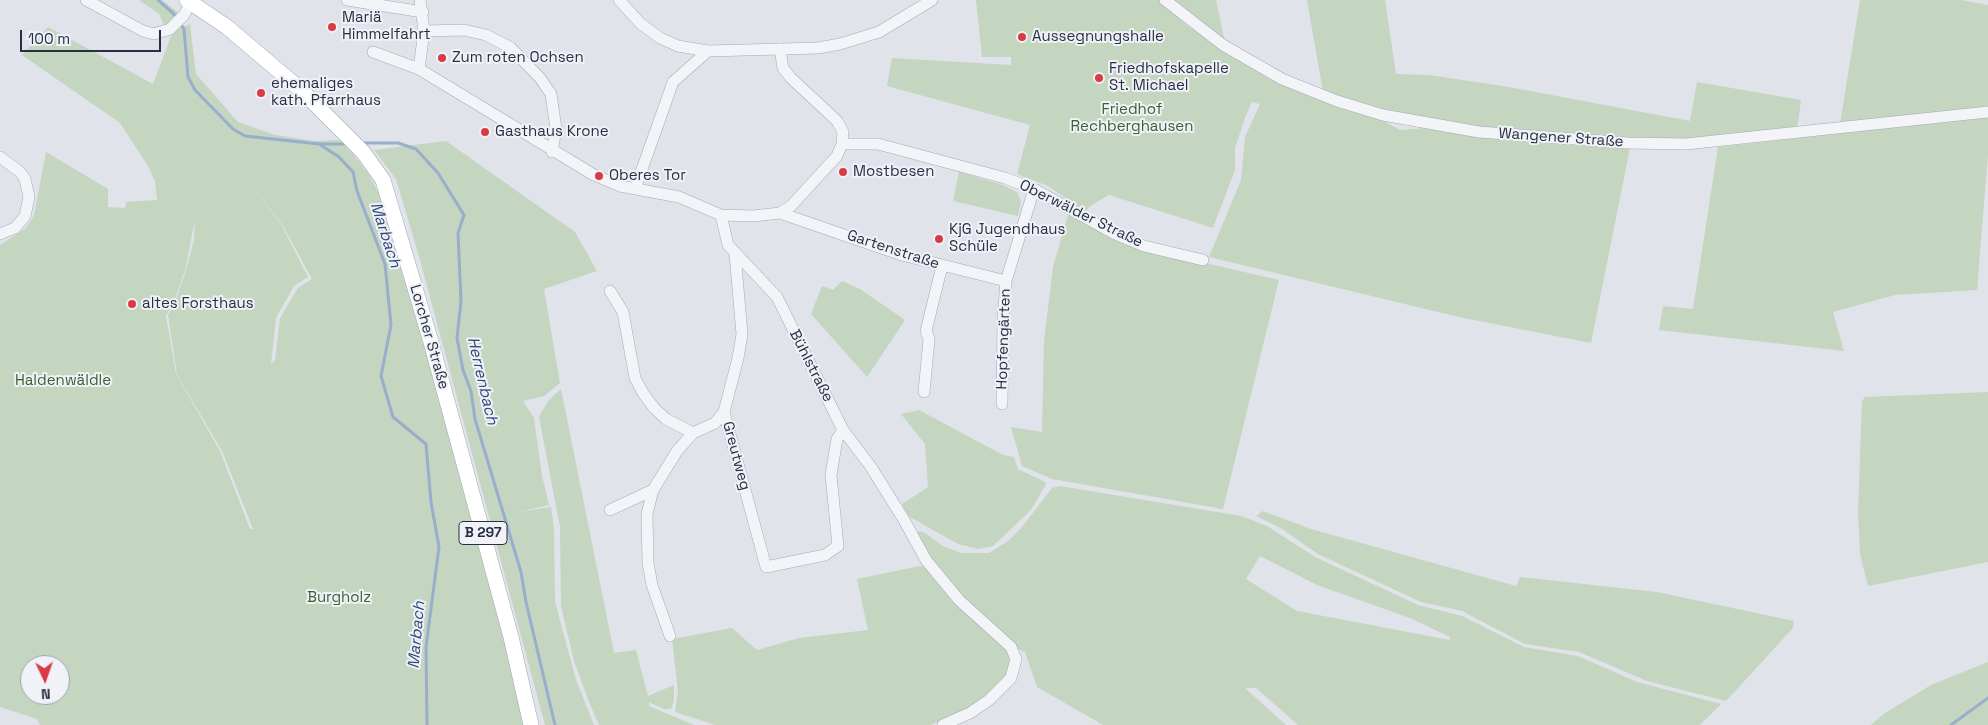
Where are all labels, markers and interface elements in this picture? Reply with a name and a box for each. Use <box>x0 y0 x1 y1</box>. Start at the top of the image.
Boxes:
place label: Mariä Himmelfahrt <box>342 9 431 44</box>
scale bar <box>22 20 164 52</box>
marker: Mariä Himmelfahrt <box>326 21 338 33</box>
place label: Aussegnungshalle <box>1032 28 1164 46</box>
text: 100 m <box>28 29 70 48</box>
marker: Aussegnungshalle <box>1016 31 1028 43</box>
place label: Zum roten Ochsen <box>452 49 584 67</box>
marker: Zum roten Ochsen <box>436 52 448 64</box>
place label: Friedhofskapelle St. Michael <box>1109 60 1229 95</box>
marker: Friedhofskapelle St. Michael <box>1093 72 1105 84</box>
place label: ehemaliges kath. Pfarrhaus <box>271 75 381 110</box>
marker: ehemaliges kath. Pfarrhaus <box>255 87 267 99</box>
park label: Friedhof Rechberghausen <box>1071 101 1193 136</box>
place label: Gasthaus Krone <box>495 123 609 141</box>
street label: Wangener Straße <box>1498 125 1624 151</box>
marker: Gasthaus Krone <box>479 126 491 138</box>
place label: Mostbesen <box>853 163 934 181</box>
marker: Mostbesen <box>837 166 849 178</box>
place label: Oberes Tor <box>609 167 686 185</box>
marker: Oberes Tor <box>593 170 605 182</box>
street label: Oberwälder Straße <box>1016 176 1146 252</box>
water label: Marbach <box>365 200 405 270</box>
place label: KjG Jugendhaus Schüle <box>949 221 1065 256</box>
street label: Gartenstraße <box>845 227 941 273</box>
marker: KjG Jugendhaus Schüle <box>933 233 945 245</box>
street label: Lorcher Straße <box>405 283 453 391</box>
street label: Hopfengärten <box>993 288 1015 390</box>
place label: altes Forsthaus <box>142 295 254 313</box>
marker: altes Forsthaus <box>126 298 138 310</box>
street label: Bühlstraße <box>785 327 837 405</box>
water label: Herrenbach <box>463 335 501 427</box>
park label: Haldenwäldle <box>15 372 111 390</box>
street label: Greutweg <box>718 420 754 492</box>
road number: B 297 <box>459 522 507 544</box>
park label: Burgholz <box>307 589 371 607</box>
water label: Marbach <box>404 600 430 670</box>
north arrow <box>20 655 70 705</box>
text: N <box>41 685 51 703</box>

